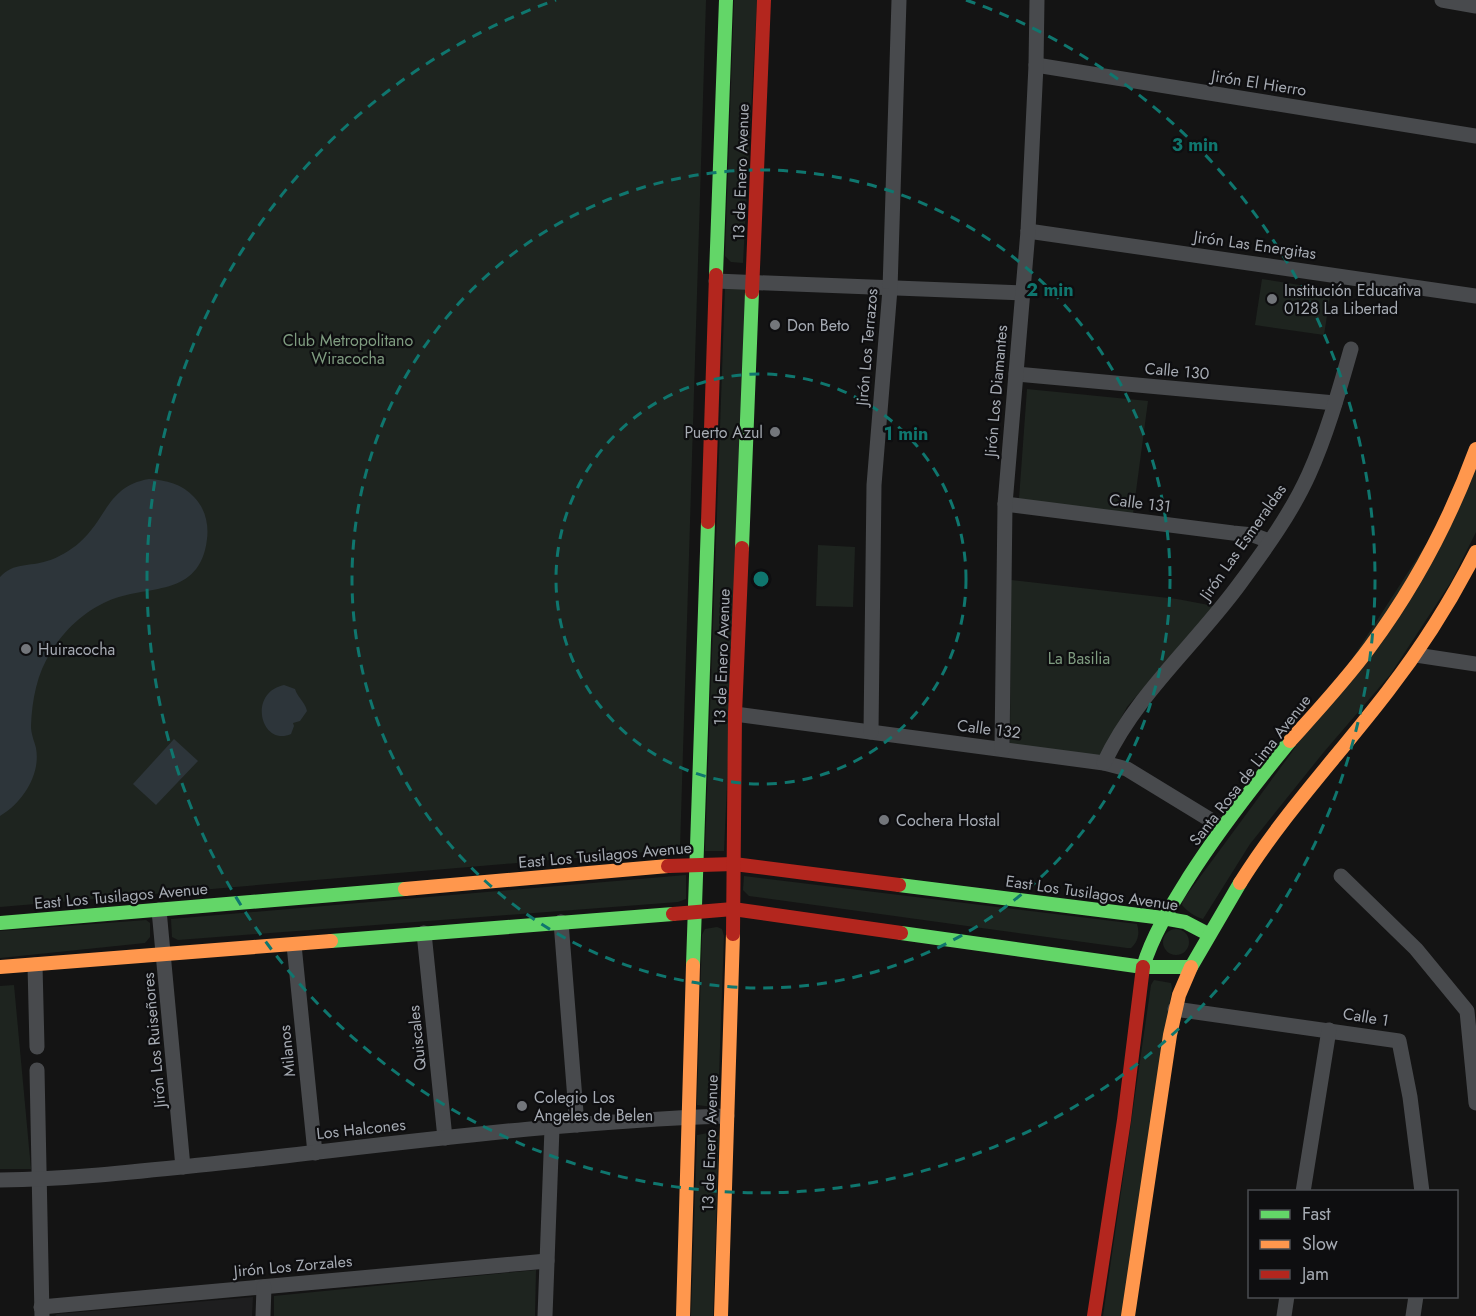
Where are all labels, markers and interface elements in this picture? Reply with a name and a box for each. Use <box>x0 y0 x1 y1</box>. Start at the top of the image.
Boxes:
street label: Jirón El Hierro <box>1208 64 1308 102</box>
street label: 13 de Enero Avenue <box>727 103 755 241</box>
text: 3 min <box>1172 132 1218 158</box>
street label: Jirón Las Energitas <box>1190 225 1318 265</box>
text: 2 min <box>1026 277 1074 303</box>
place label: Institución Educativa 0128 La Libertad <box>1284 279 1421 320</box>
street label: Jirón Los Terrazos <box>850 288 884 408</box>
marker: Institución Educativa 0128 La Libertad <box>1265 292 1279 306</box>
place label: Don Beto <box>787 314 850 337</box>
marker: Don Beto <box>768 318 782 332</box>
street label: Jirón Los Diamantes <box>979 324 1013 460</box>
park label: Club Metropolitano Wiracocha <box>283 329 413 370</box>
street label: Calle 130 <box>1144 357 1210 385</box>
place label: Puerto Azul <box>684 421 763 444</box>
text: 1 min <box>884 421 928 447</box>
marker: Puerto Azul <box>768 425 782 439</box>
street label: Jirón Las Esmeraldas <box>1193 479 1292 607</box>
street label: Calle 131 <box>1108 488 1172 518</box>
centre of rings <box>751 569 771 589</box>
street label: 13 de Enero Avenue <box>708 588 736 726</box>
place label: Huiracocha <box>38 638 115 661</box>
marker: Huiracocha <box>19 642 33 656</box>
park label: La Basilia <box>1048 647 1110 670</box>
street label: Santa Rosa de Lima Avenue <box>1184 690 1316 850</box>
street label: Calle 132 <box>956 714 1022 744</box>
place label: Cochera Hostal <box>896 809 1000 832</box>
marker: Cochera Hostal <box>877 813 891 827</box>
street label: East Los Tusilagos Avenue <box>517 836 693 874</box>
street label: East Los Tusilagos Avenue <box>1004 869 1180 917</box>
street label: East Los Tusilagos Avenue <box>33 877 209 915</box>
street label: Jirón Los Ruiseñores <box>137 971 172 1111</box>
street label: Calle 1 <box>1341 1002 1391 1032</box>
street label: Quiscales <box>402 1004 432 1072</box>
street label: Milanos <box>273 1024 301 1078</box>
street label: 13 de Enero Avenue <box>696 1074 724 1212</box>
place label: Colegio Los Angeles de Belen <box>534 1086 653 1127</box>
marker: Colegio Los Angeles de Belen <box>515 1099 529 1113</box>
street label: Los Halcones <box>315 1113 407 1145</box>
legend <box>1248 1190 1458 1298</box>
text: Fast <box>1302 1201 1331 1227</box>
text: Slow <box>1302 1231 1339 1257</box>
street label: Jirón Los Zorzales <box>231 1249 353 1283</box>
text: Jam <box>1300 1261 1329 1287</box>

